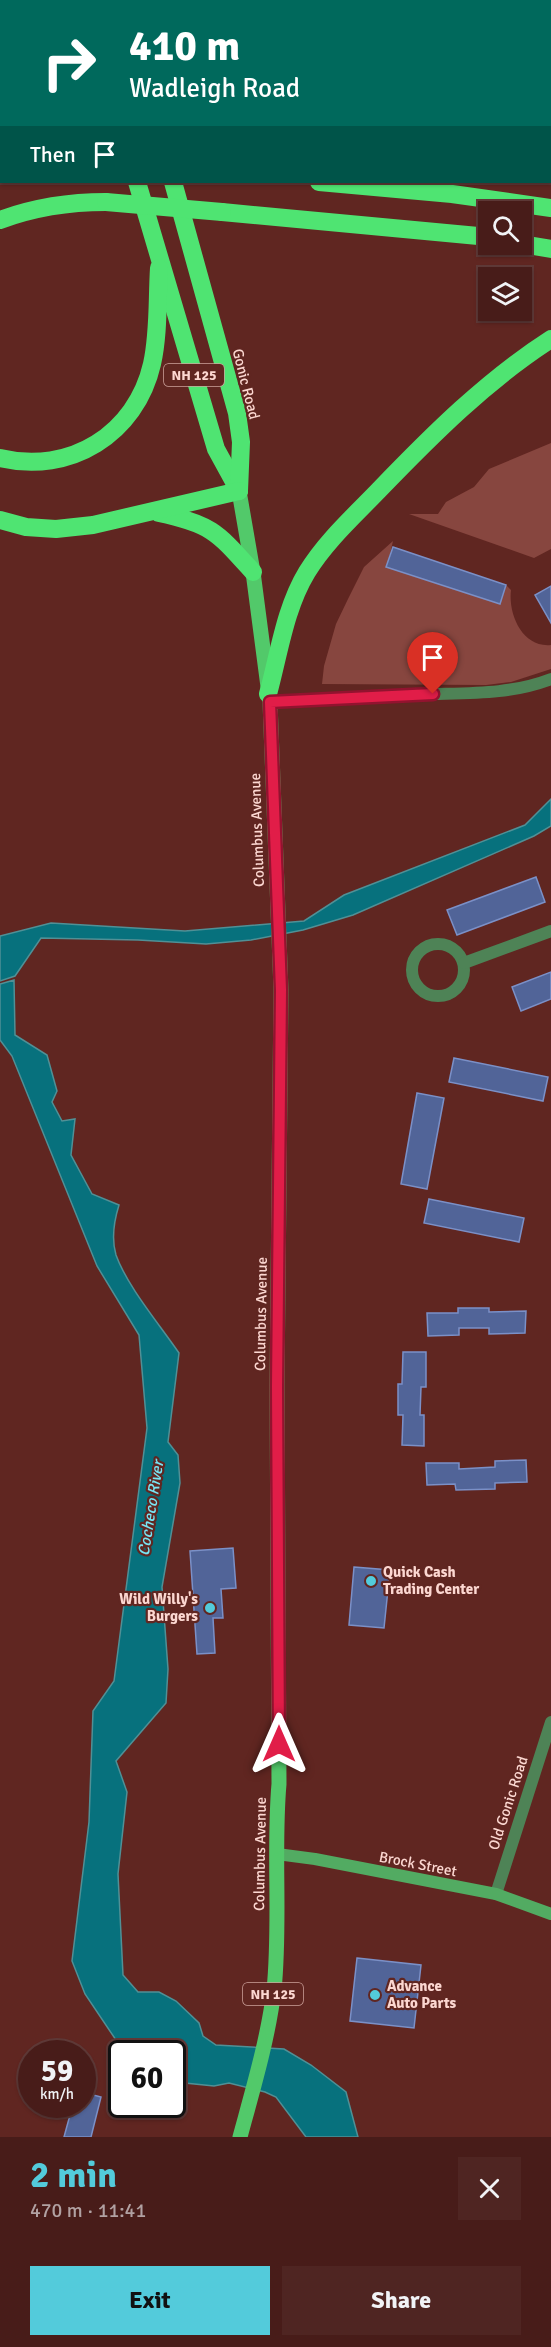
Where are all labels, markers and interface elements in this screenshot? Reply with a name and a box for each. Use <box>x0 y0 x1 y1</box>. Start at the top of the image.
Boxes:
text: 410 m <box>129 21 240 72</box>
icon: right <box>30 24 108 102</box>
text: Wadleigh Road <box>129 72 300 105</box>
icon: arrive <box>88 138 121 171</box>
text: Then <box>30 141 76 168</box>
map controls <box>478 201 532 321</box>
button: search <box>478 201 532 255</box>
button: layers <box>478 267 532 321</box>
street label: Gonic Road <box>229 347 263 421</box>
road number: NH 125 <box>164 364 224 386</box>
pin <box>407 632 458 694</box>
icon: arrive <box>416 641 449 674</box>
street label: Columbus Avenue <box>246 773 268 887</box>
street label: Columbus Avenue <box>251 1257 271 1371</box>
water label: Cocheco River <box>134 1457 169 1557</box>
place label: Quick Cash Trading Center <box>383 1563 479 1598</box>
marker: Quick Cash Trading Center <box>364 1574 378 1588</box>
place label: Wild Willy's Burgers <box>119 1590 198 1625</box>
marker: Wild Willy's Burgers <box>203 1601 217 1615</box>
position arrow <box>247 1712 311 1776</box>
street label: Old Gonic Road <box>484 1754 532 1852</box>
street label: Columbus Avenue <box>250 1797 270 1911</box>
street label: Brock Street <box>378 1848 458 1880</box>
place label: Advance Auto Parts <box>387 1977 457 2012</box>
road number: NH 125 <box>243 1983 303 2005</box>
marker: Advance Auto Parts <box>368 1988 382 2002</box>
speed limit sign: 60 <box>108 2040 186 2118</box>
text: 59 <box>41 2053 73 2090</box>
text: km/h <box>40 2085 74 2103</box>
text: 2 min <box>30 2153 117 2198</box>
button: close <box>458 2157 521 2220</box>
text: 470 m · 11:41 <box>30 2198 146 2223</box>
button: Exit <box>30 2266 270 2335</box>
button: Share <box>282 2266 521 2335</box>

